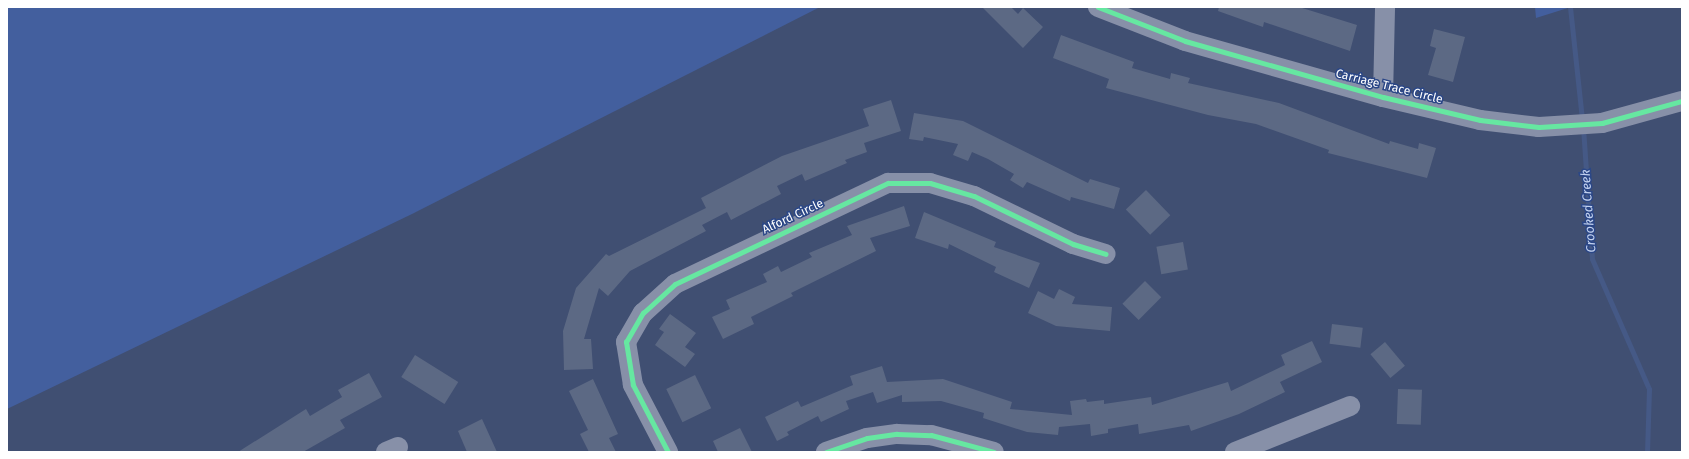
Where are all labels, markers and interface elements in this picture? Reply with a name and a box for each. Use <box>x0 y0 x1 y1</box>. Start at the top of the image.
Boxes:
street label: Carriage Trace Circle <box>1334 67 1444 107</box>
water label: Crooked Creek <box>1578 169 1600 253</box>
street label: Alford Circle <box>760 197 826 237</box>

